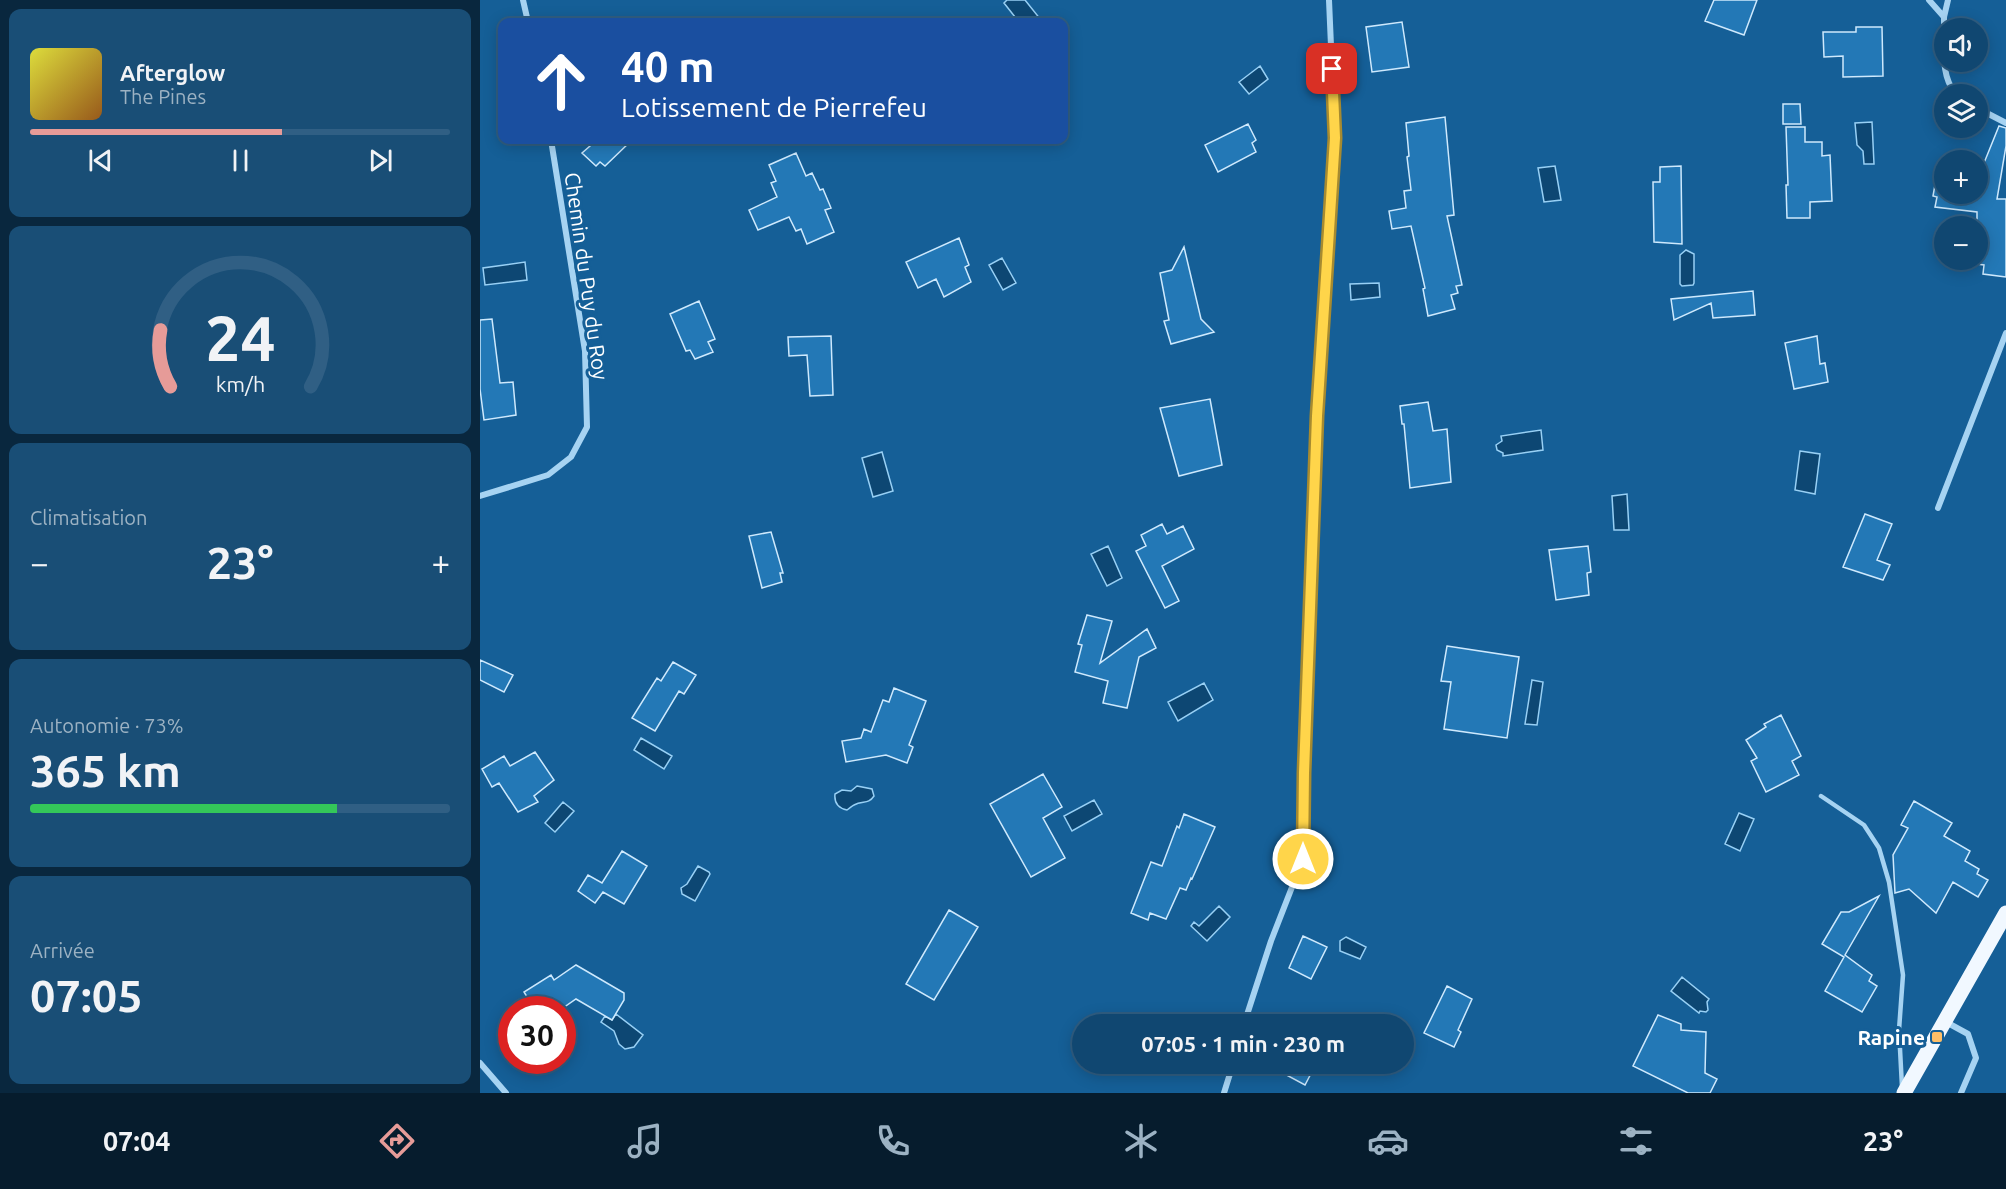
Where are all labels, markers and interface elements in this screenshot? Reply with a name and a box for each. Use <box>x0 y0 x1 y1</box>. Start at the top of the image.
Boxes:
map controls <box>1934 18 1988 270</box>
button: sound <box>1934 18 1988 72</box>
icon: ahead <box>522 42 600 120</box>
text: 40 m <box>621 43 715 90</box>
pin <box>1306 43 1357 94</box>
icon: arrive <box>1315 52 1348 85</box>
text: Afterglow <box>120 60 225 85</box>
button: layers <box>1934 84 1988 138</box>
text: The Pines <box>120 85 206 108</box>
text: Lotissement de Pierrefeu <box>621 92 927 122</box>
icon: previous <box>84 144 117 177</box>
icon: pause <box>224 144 257 177</box>
icon: next <box>364 144 397 177</box>
button: + <box>1934 150 1988 204</box>
street label: Chemin du Puy du Roy <box>561 171 613 381</box>
button: − <box>1934 216 1988 270</box>
text: 24 <box>205 303 275 373</box>
text: km/h <box>215 372 265 396</box>
text: Climatisation <box>30 506 147 529</box>
text: 23° <box>207 537 273 588</box>
text: − <box>30 544 49 581</box>
text: + <box>431 544 450 581</box>
text: Autonomie · 73% <box>30 714 184 737</box>
text: 365 km <box>30 745 181 796</box>
position arrow <box>1271 827 1335 891</box>
text: Arrivée <box>30 939 95 962</box>
text: 07:05 <box>30 970 143 1021</box>
speed limit sign: 30 <box>498 996 576 1074</box>
place label: Rapine <box>1857 1025 1925 1049</box>
marker: Rapine <box>1930 1030 1944 1044</box>
text: 07:05 · 1 min · 230 m <box>1141 1031 1345 1056</box>
icon: directions <box>376 1120 418 1162</box>
icon: music <box>624 1120 666 1162</box>
icon: phone <box>872 1120 914 1162</box>
icon: climate <box>1120 1120 1162 1162</box>
icon: car <box>1367 1120 1409 1162</box>
icon: filters <box>1615 1120 1657 1162</box>
text: 07:04 <box>103 1126 170 1156</box>
text: 23° <box>1863 1126 1903 1156</box>

